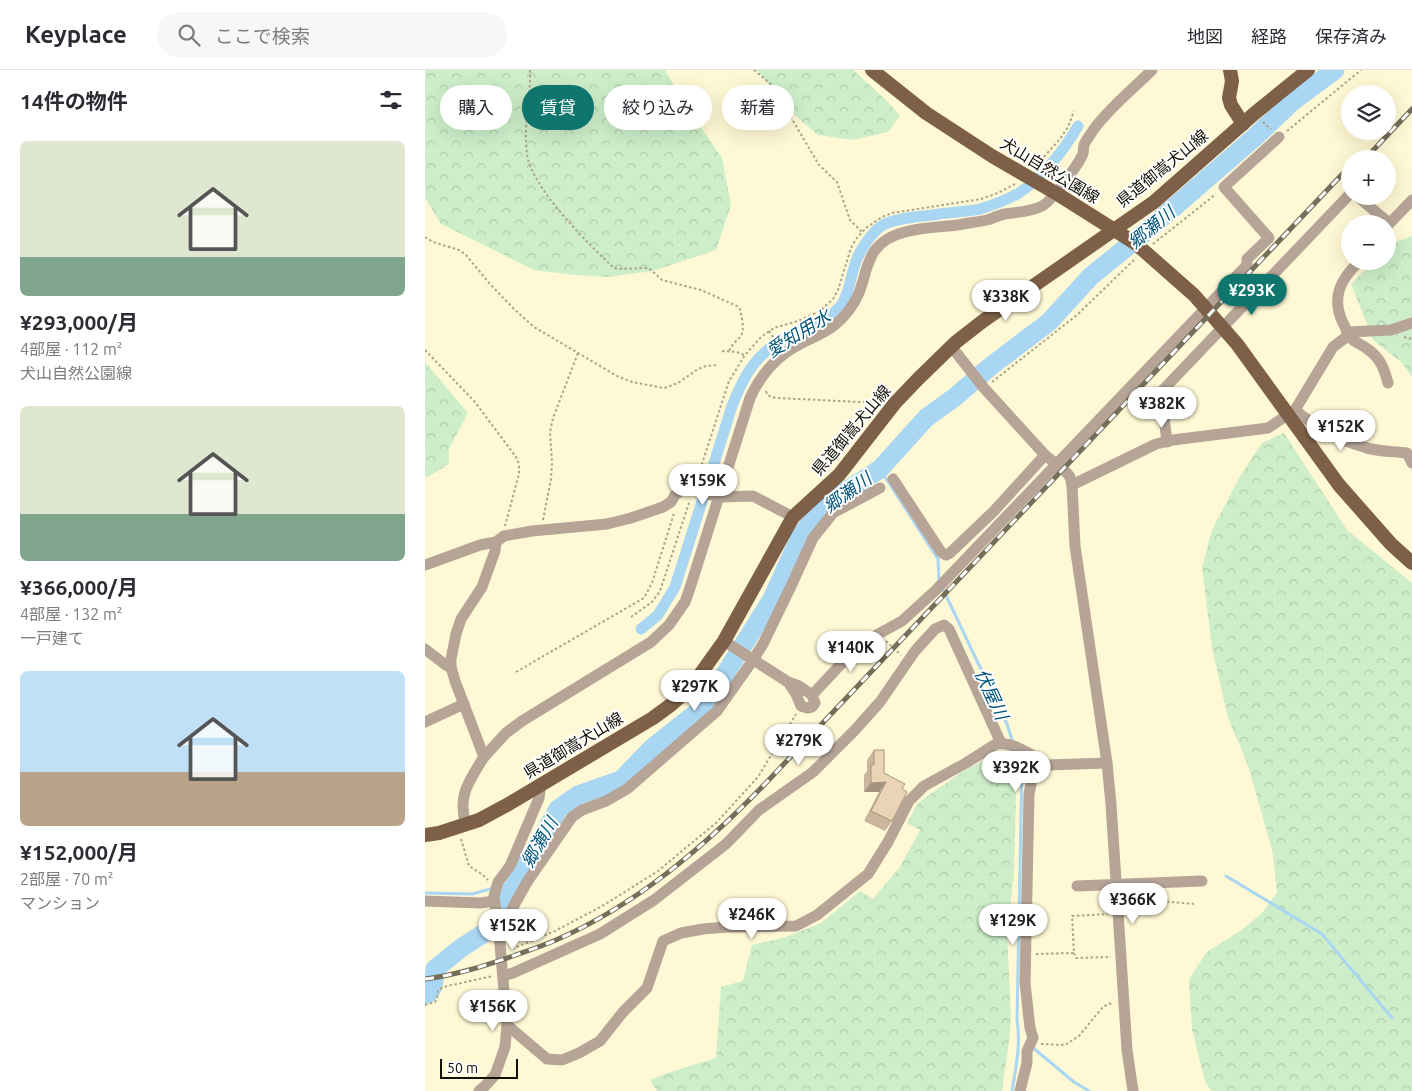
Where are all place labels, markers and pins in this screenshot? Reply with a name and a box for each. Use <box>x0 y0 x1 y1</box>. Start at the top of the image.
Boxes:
pin: ¥293K <box>1217 274 1287 316</box>
pin: ¥338K <box>971 280 1041 322</box>
pin: ¥382K <box>1127 386 1197 429</box>
pin: ¥152K <box>1306 410 1376 452</box>
pin: ¥159K <box>668 464 738 506</box>
pin: ¥140K <box>816 630 886 673</box>
pin: ¥297K <box>660 670 730 712</box>
pin: ¥279K <box>764 724 834 766</box>
pin: ¥392K <box>981 750 1051 793</box>
pin: ¥366K <box>1098 882 1168 925</box>
pin: ¥246K <box>717 898 787 940</box>
pin: ¥129K <box>978 904 1048 946</box>
pin: ¥152K <box>478 908 548 951</box>
pin: ¥156K <box>458 990 528 1032</box>

